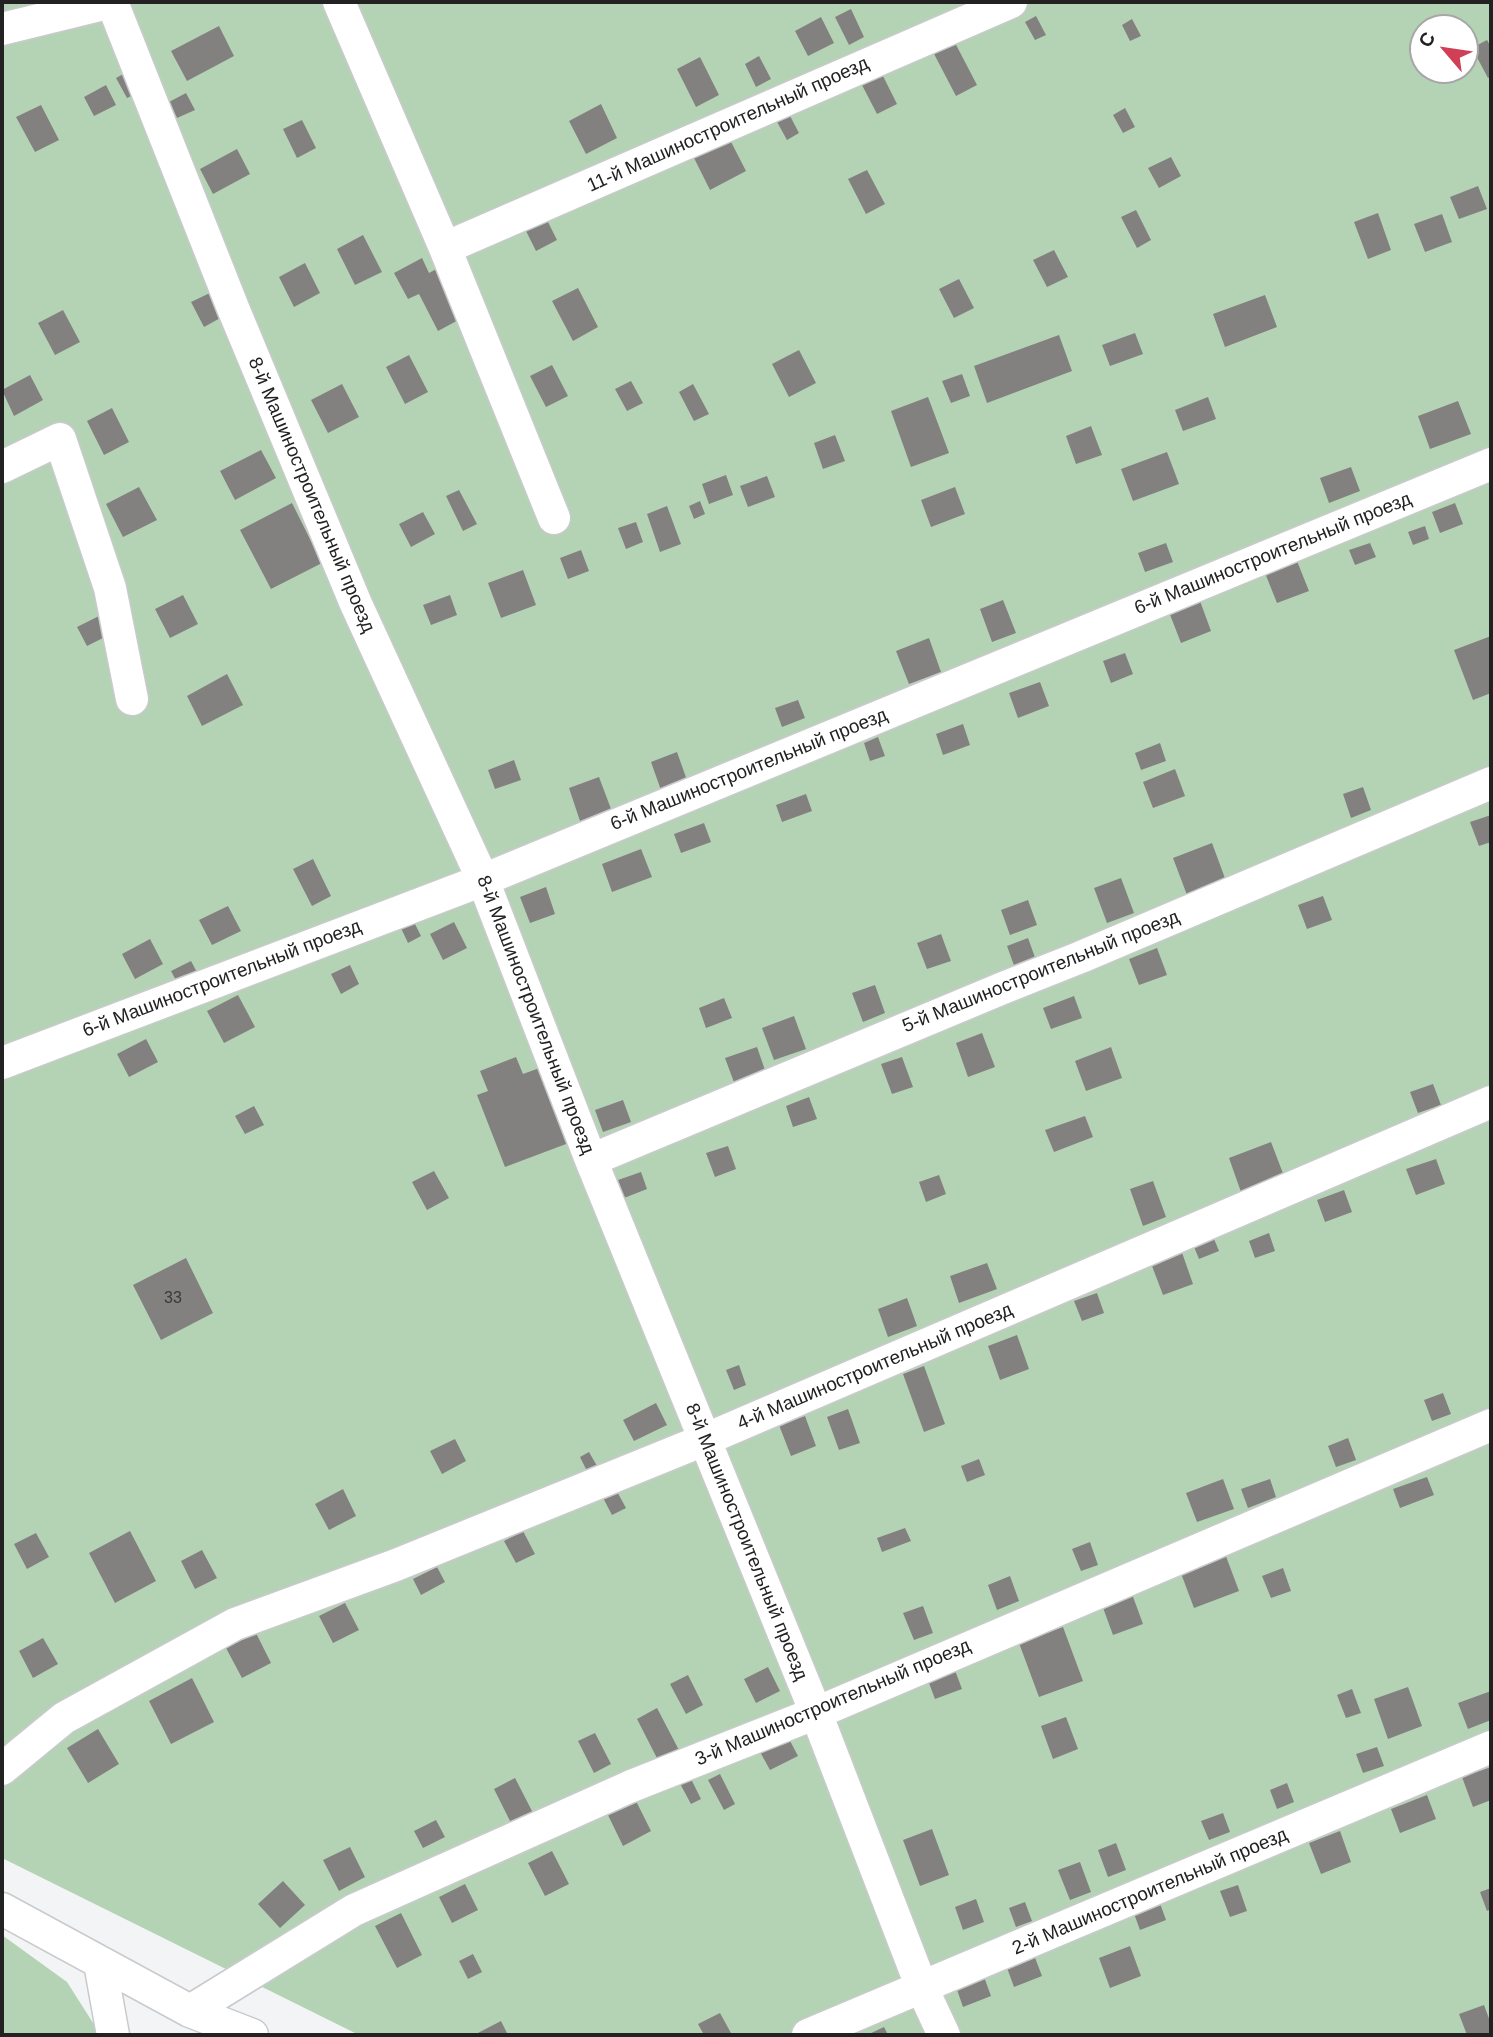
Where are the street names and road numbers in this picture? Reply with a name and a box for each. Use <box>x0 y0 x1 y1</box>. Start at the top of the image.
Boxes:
street label: 11-й Машиностроительный проезд <box>584 52 872 198</box>
street label: 8-й Машиностроительный проезд <box>243 354 379 636</box>
street label: 6-й Машиностроительный проезд <box>1131 488 1415 620</box>
street label: 6-й Машиностроительный проезд <box>607 704 891 836</box>
street label: 8-й Машиностроительный проезд <box>471 872 599 1158</box>
street label: 5-й Машиностроительный проезд <box>899 906 1183 1038</box>
street label: 6-й Машиностроительный проезд <box>79 915 365 1043</box>
street label: 4-й Машиностроительный проезд <box>734 1299 1016 1435</box>
street label: 8-й Машиностроительный проезд <box>680 1400 812 1684</box>
street label: 3-й Машиностроительный проезд <box>692 1635 974 1771</box>
street label: 2-й Машиностроительный проезд <box>1009 1824 1291 1960</box>

